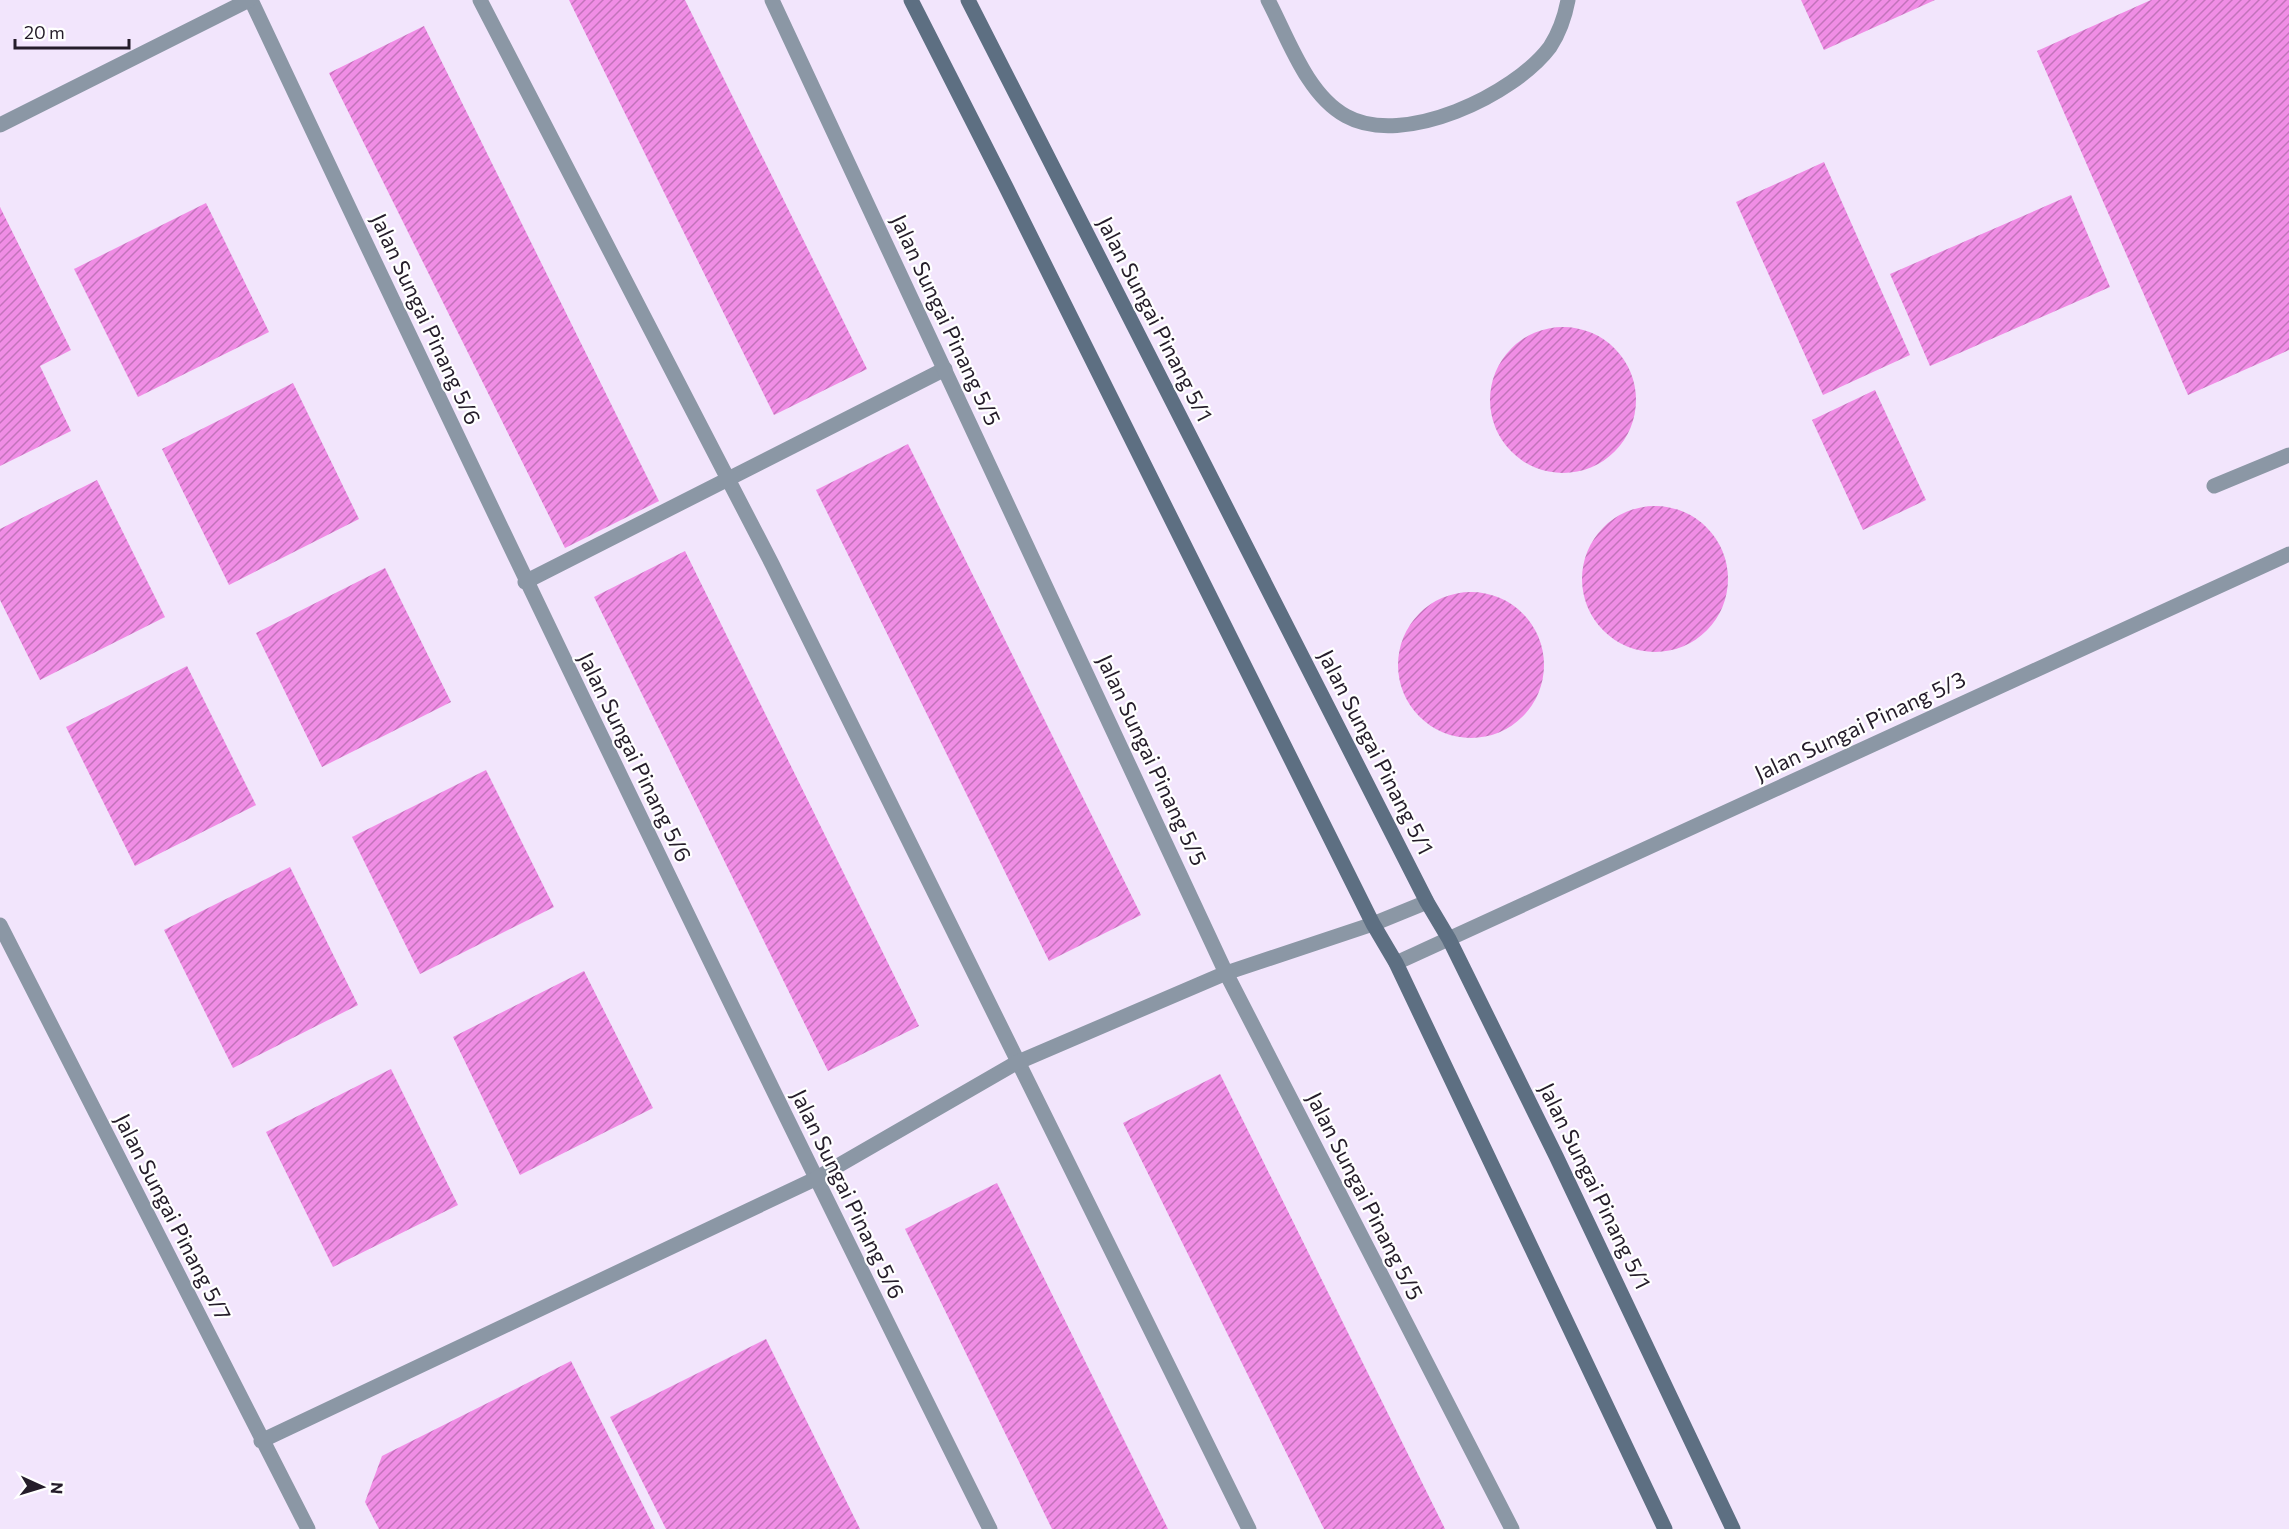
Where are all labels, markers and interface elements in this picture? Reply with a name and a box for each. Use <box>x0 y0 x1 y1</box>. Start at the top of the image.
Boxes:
scale bar <box>15 12 129 50</box>
text: 20 m <box>24 21 65 43</box>
street label: Jalan Sungai Pinang 5/6 <box>366 209 487 429</box>
street label: Jalan Sungai Pinang 5/5 <box>886 210 1007 430</box>
street label: Jalan Sungai Pinang 5/1 <box>1092 212 1219 426</box>
street label: Jalan Sungai Pinang 5/1 <box>1313 645 1440 859</box>
street label: Jalan Sungai Pinang 5/6 <box>573 648 698 866</box>
street label: Jalan Sungai Pinang 5/5 <box>1092 650 1213 870</box>
street label: Jalan Sungai Pinang 5/3 <box>1750 665 1970 786</box>
street label: Jalan Sungai Pinang 5/1 <box>1534 1078 1657 1293</box>
street label: Jalan Sungai Pinang 5/6 <box>786 1085 911 1303</box>
street label: Jalan Sungai Pinang 5/5 <box>1301 1087 1430 1304</box>
street label: Jalan Sungai Pinang 5/7 <box>110 1109 237 1325</box>
north arrow <box>12 1457 72 1517</box>
text: N <box>48 1481 67 1495</box>

